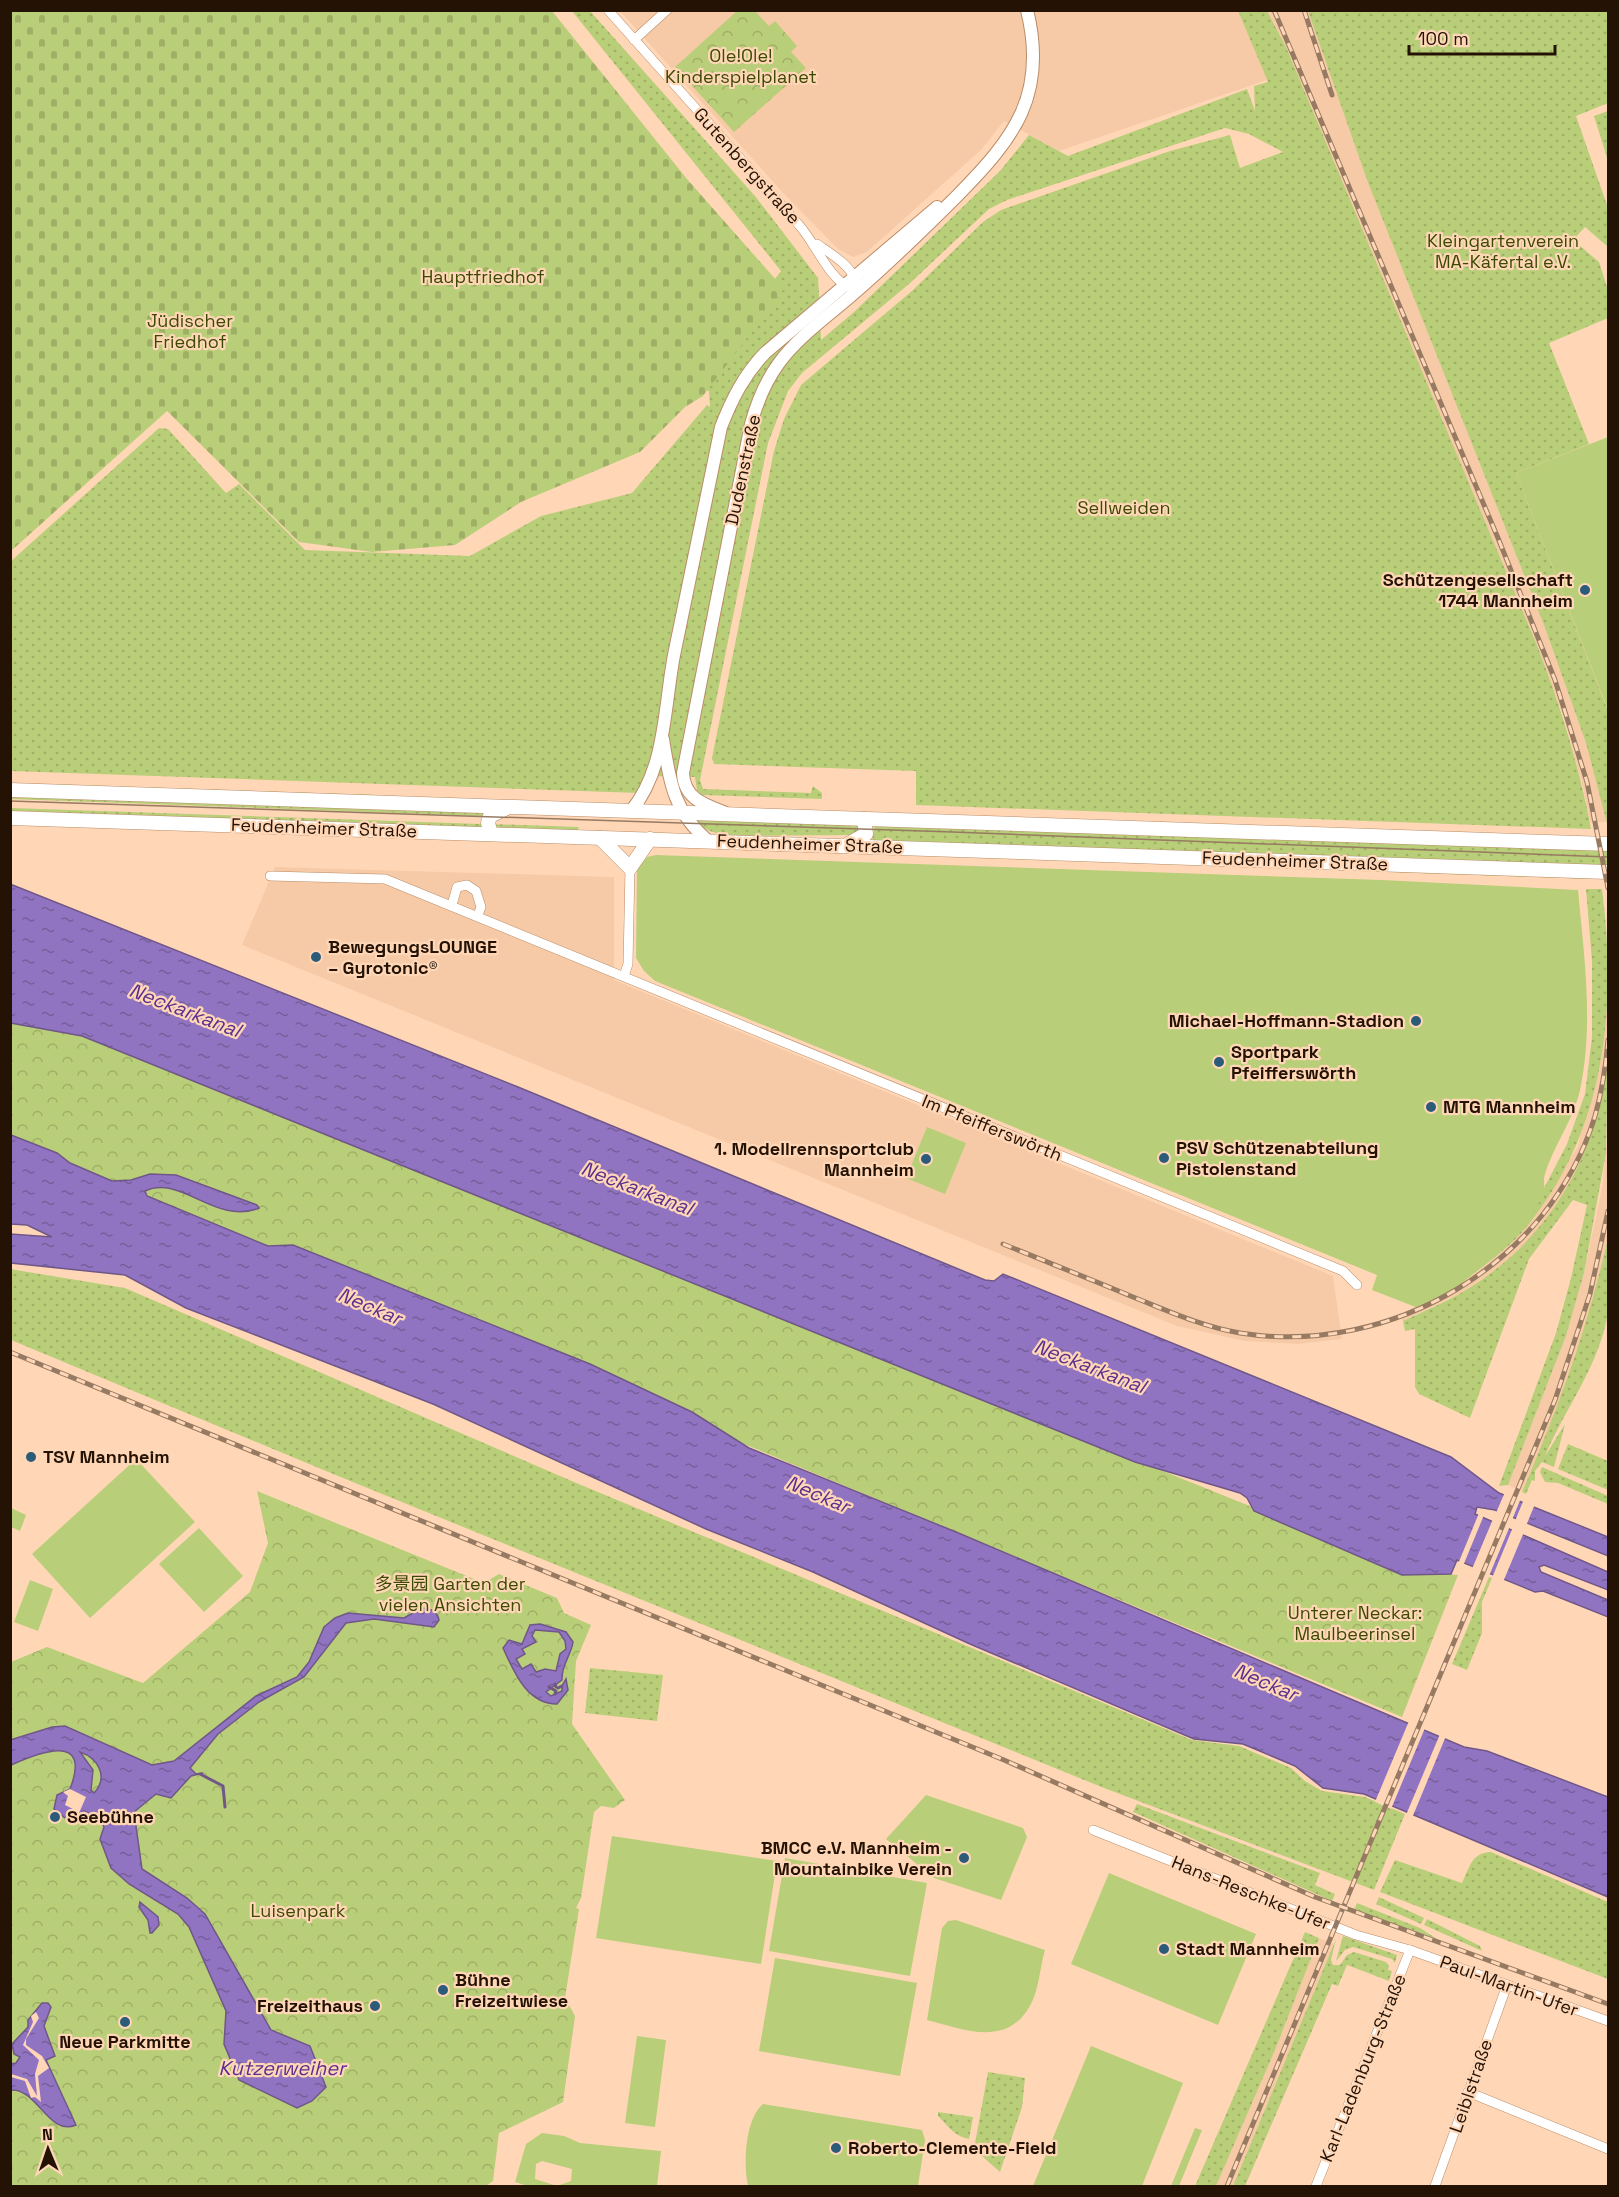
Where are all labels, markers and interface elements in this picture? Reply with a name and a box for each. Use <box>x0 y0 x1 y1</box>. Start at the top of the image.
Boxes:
scale bar <box>1409 18 1554 56</box>
text: 100 m <box>1418 27 1469 50</box>
park label: Ole!Ole! Kinderspielplanet <box>665 44 817 88</box>
street label: Gutenbergstraße <box>689 103 806 229</box>
park label: Kleingartenverein MA-Käfertal e.V. <box>1427 229 1579 273</box>
park label: Hauptfriedhof <box>421 265 545 288</box>
park label: Jüdischer Friedhof <box>147 309 233 353</box>
street label: Dudenstraße <box>720 412 765 527</box>
park label: Sellweiden <box>1077 496 1171 519</box>
place label: Schützengesellschaft 1744 Mannheim <box>1383 568 1573 612</box>
marker: Schützengesellschaft 1744 Mannheim <box>1578 583 1592 597</box>
street label: Feudenheimer Straße <box>231 813 418 842</box>
street label: Feudenheimer Straße <box>717 829 904 858</box>
street label: Feudenheimer Straße <box>1202 846 1389 875</box>
place label: BewegungsLOUNGE – Gyrotonic® <box>328 935 497 979</box>
marker: BewegungsLOUNGE – Gyrotonic® <box>309 950 323 964</box>
water label: Neckarkanal <box>126 977 246 1044</box>
place label: Michael-Hoffmann-Stadion <box>1169 1009 1404 1032</box>
marker: Michael-Hoffmann-Stadion <box>1409 1014 1423 1028</box>
place label: Sportpark Pfeifferswörth <box>1231 1040 1356 1084</box>
marker: Sportpark Pfeifferswörth <box>1212 1055 1226 1069</box>
street label: Im Pfeifferswörth <box>919 1089 1066 1166</box>
place label: MTG Mannheim <box>1443 1095 1576 1118</box>
marker: MTG Mannheim <box>1424 1100 1438 1114</box>
place label: PSV Schützenabteilung Pistolenstand <box>1176 1136 1379 1180</box>
place label: 1. Modellrennsportclub Mannheim <box>714 1137 914 1181</box>
marker: PSV Schützenabteilung Pistolenstand <box>1157 1151 1171 1165</box>
marker: 1. Modellrennsportclub Mannheim <box>919 1152 933 1166</box>
water label: Neckarkanal <box>578 1155 698 1222</box>
water label: Neckar <box>334 1281 408 1332</box>
water label: Neckarkanal <box>1031 1333 1151 1400</box>
place label: TSV Mannheim <box>43 1445 170 1468</box>
marker: TSV Mannheim <box>24 1450 38 1464</box>
water label: Neckar <box>782 1469 856 1520</box>
park label: 多景园 Garten der vielen Ansichten <box>375 1572 526 1616</box>
park label: Unterer Neckar: Maulbeerinsel <box>1288 1601 1422 1645</box>
water label: Neckar <box>1230 1657 1304 1708</box>
place label: Seebühne <box>67 1805 154 1828</box>
marker: Seebühne <box>48 1810 62 1824</box>
place label: BMCC e.V. Mannheim - Mountainbike Verein <box>761 1836 952 1880</box>
street label: Hans-Reschke-Ufer <box>1168 1850 1334 1935</box>
marker: BMCC e.V. Mannheim - Mountainbike Verein <box>957 1851 971 1865</box>
park label: Luisenpark <box>251 1899 346 1922</box>
place label: Stadt Mannheim <box>1176 1937 1320 1960</box>
marker: Stadt Mannheim <box>1157 1942 1171 1956</box>
street label: Paul-Martin-Ufer <box>1437 1950 1582 2021</box>
place label: Bühne Freizeitwiese <box>455 1968 568 2012</box>
street label: Karl-Ladenburg-Straße <box>1314 1970 1411 2165</box>
marker: Bühne Freizeitwiese <box>436 1983 450 1997</box>
place label: Freizeithaus <box>257 1994 363 2017</box>
marker: Freizeithaus <box>368 1999 382 2013</box>
marker: Neue Parkmitte <box>118 2015 132 2029</box>
place label: Neue Parkmitte <box>59 2030 191 2053</box>
street label: Leiblstraße <box>1444 2036 1497 2136</box>
water label: Kutzerweiher <box>218 2055 348 2081</box>
north arrow <box>18 2119 78 2179</box>
text: N <box>42 2124 53 2145</box>
place label: Roberto-Clemente-Field <box>848 2136 1057 2159</box>
marker: Roberto-Clemente-Field <box>829 2141 843 2155</box>

